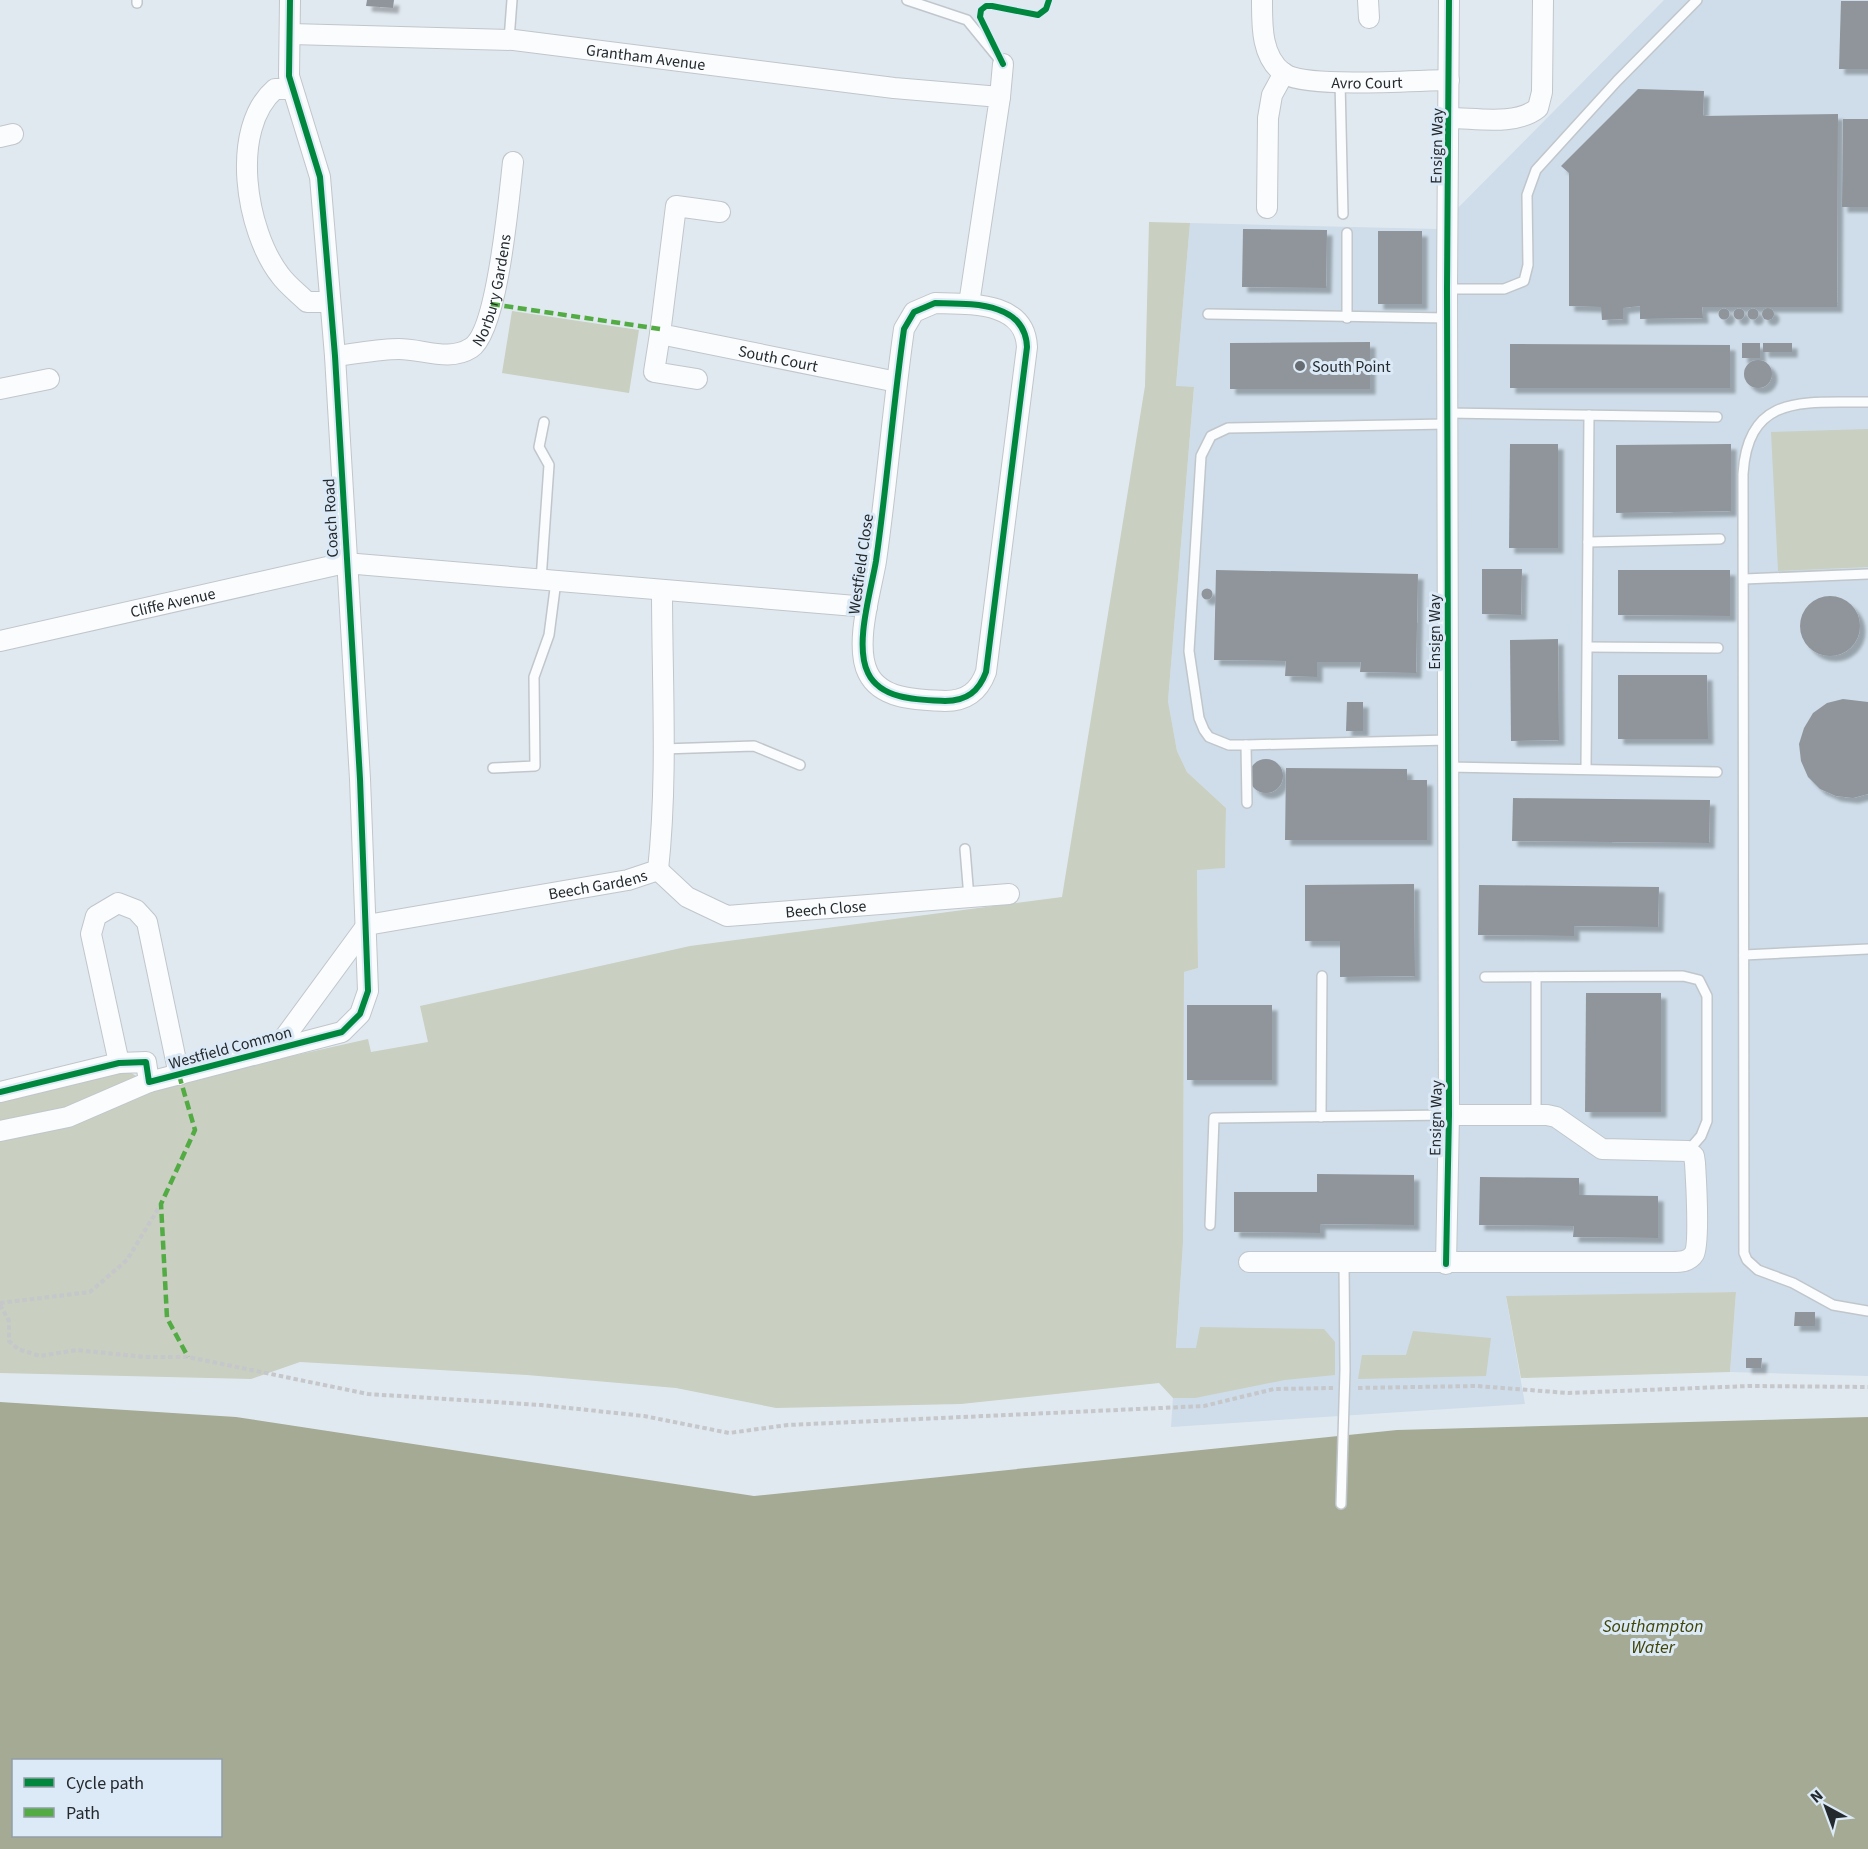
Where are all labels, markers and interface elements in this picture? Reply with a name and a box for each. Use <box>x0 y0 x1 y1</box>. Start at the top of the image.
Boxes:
street label: Grantham Avenue <box>585 39 707 76</box>
street label: Avro Court <box>1331 72 1404 95</box>
street label: Ensign Way <box>1425 107 1449 184</box>
street label: Norbury Gardens <box>467 233 517 351</box>
street label: South Court <box>736 340 820 378</box>
place label: South Point <box>1312 356 1391 378</box>
marker: South Point <box>1293 359 1307 373</box>
street label: Coach Road <box>318 478 344 558</box>
street label: Westfield Close <box>843 512 879 616</box>
street label: Cliffe Avenue <box>128 583 218 623</box>
street label: Ensign Way <box>1424 594 1446 670</box>
street label: Beech Gardens <box>547 864 650 906</box>
street label: Beech Close <box>785 895 867 923</box>
street label: Westfield Common <box>166 1021 294 1075</box>
street label: Ensign Way <box>1424 1079 1448 1156</box>
water label: Southampton Water <box>1603 1614 1704 1660</box>
legend <box>12 1759 222 1837</box>
text: Cycle path <box>66 1771 144 1796</box>
north arrow <box>1796 1777 1856 1837</box>
text: N <box>1806 1785 1828 1808</box>
text: Path <box>66 1801 100 1826</box>

